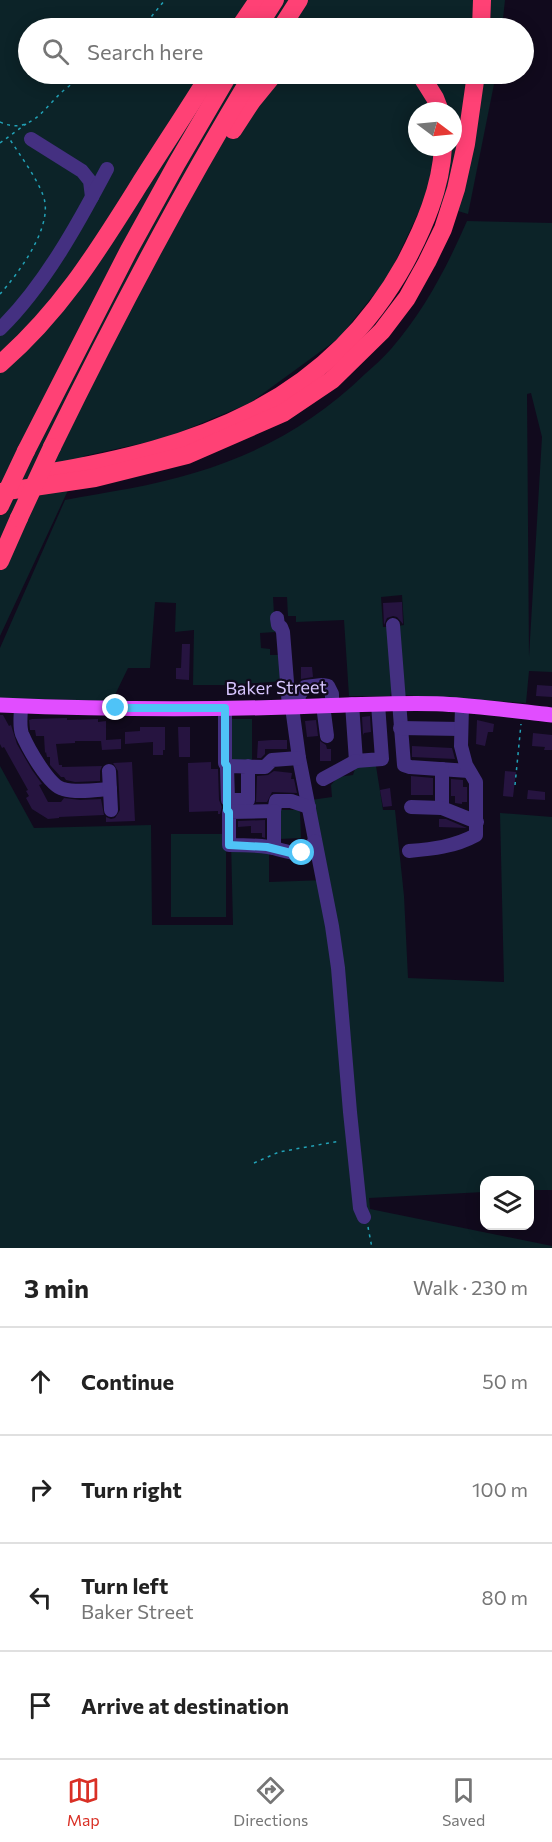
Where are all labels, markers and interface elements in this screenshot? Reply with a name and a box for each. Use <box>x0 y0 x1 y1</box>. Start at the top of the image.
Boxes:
search box <box>18 18 534 84</box>
icon: search <box>39 35 72 68</box>
text: Search here <box>87 38 203 65</box>
north arrow <box>408 102 462 156</box>
street label: Baker Street <box>225 675 327 699</box>
route end <box>102 694 128 720</box>
route start <box>288 839 314 865</box>
map controls <box>480 1176 534 1230</box>
button: layers <box>480 1176 534 1230</box>
text: 3 min <box>24 1272 89 1303</box>
text: Walk · 230 m <box>413 1275 528 1299</box>
icon: ahead <box>24 1365 57 1398</box>
text: Continue <box>81 1368 174 1395</box>
text: 50 m <box>482 1369 528 1393</box>
icon: right <box>24 1473 57 1506</box>
text: Turn right <box>81 1476 182 1503</box>
text: 100 m <box>472 1477 528 1501</box>
text: Turn left <box>81 1572 168 1599</box>
icon: left <box>24 1581 57 1614</box>
text: 80 m <box>482 1585 528 1609</box>
text: Baker Street <box>81 1599 194 1623</box>
icon: arrive <box>24 1689 57 1722</box>
text: Arrive at destination <box>81 1692 289 1719</box>
tab: Map <box>67 1774 100 1829</box>
tab: Directions <box>233 1774 308 1829</box>
tab: Saved <box>442 1774 485 1829</box>

